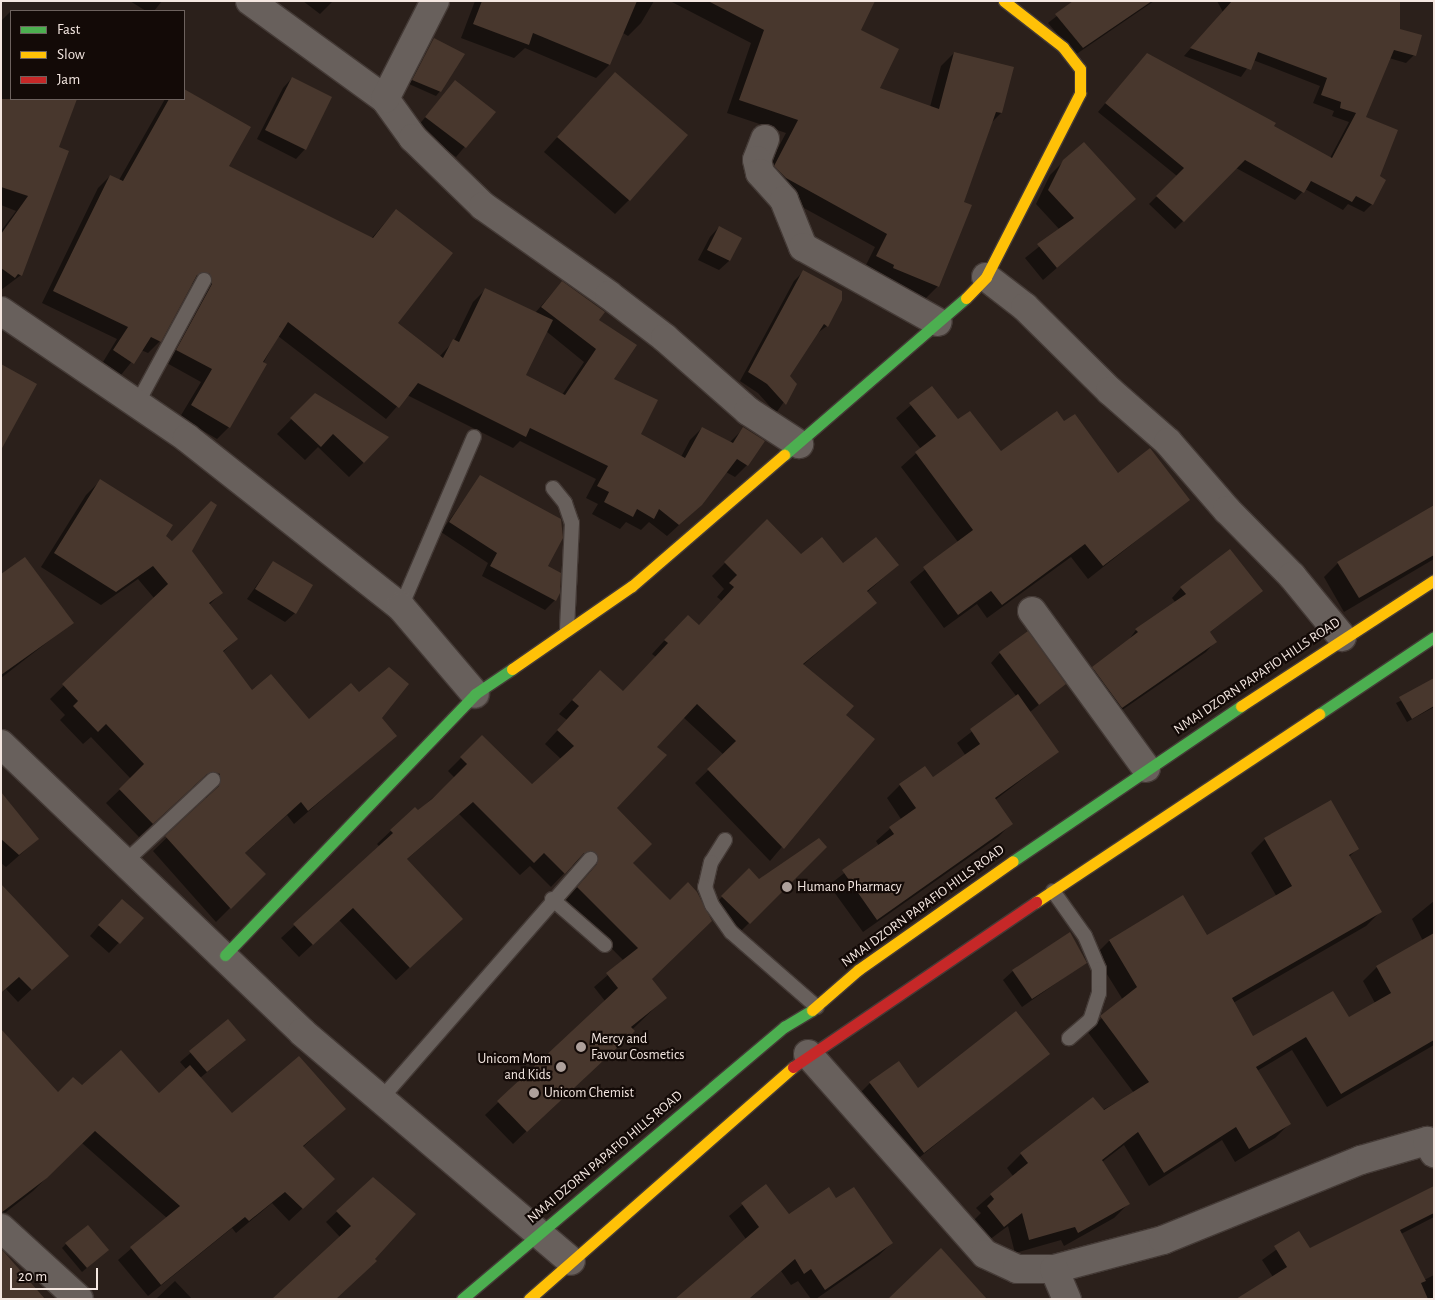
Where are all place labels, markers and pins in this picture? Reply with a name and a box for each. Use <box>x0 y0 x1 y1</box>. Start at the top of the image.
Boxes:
place label: Humano Pharmacy <box>797 879 902 895</box>
marker: Humano Pharmacy <box>781 881 793 893</box>
place label: Mercy and Favour Cosmetics <box>591 1031 685 1064</box>
marker: Mercy and Favour Cosmetics <box>575 1041 587 1053</box>
place label: Unicom Mom and Kids <box>478 1051 551 1084</box>
marker: Unicom Mom and Kids <box>555 1061 567 1073</box>
place label: Unicom Chemist <box>544 1085 634 1101</box>
marker: Unicom Chemist <box>528 1087 540 1099</box>

